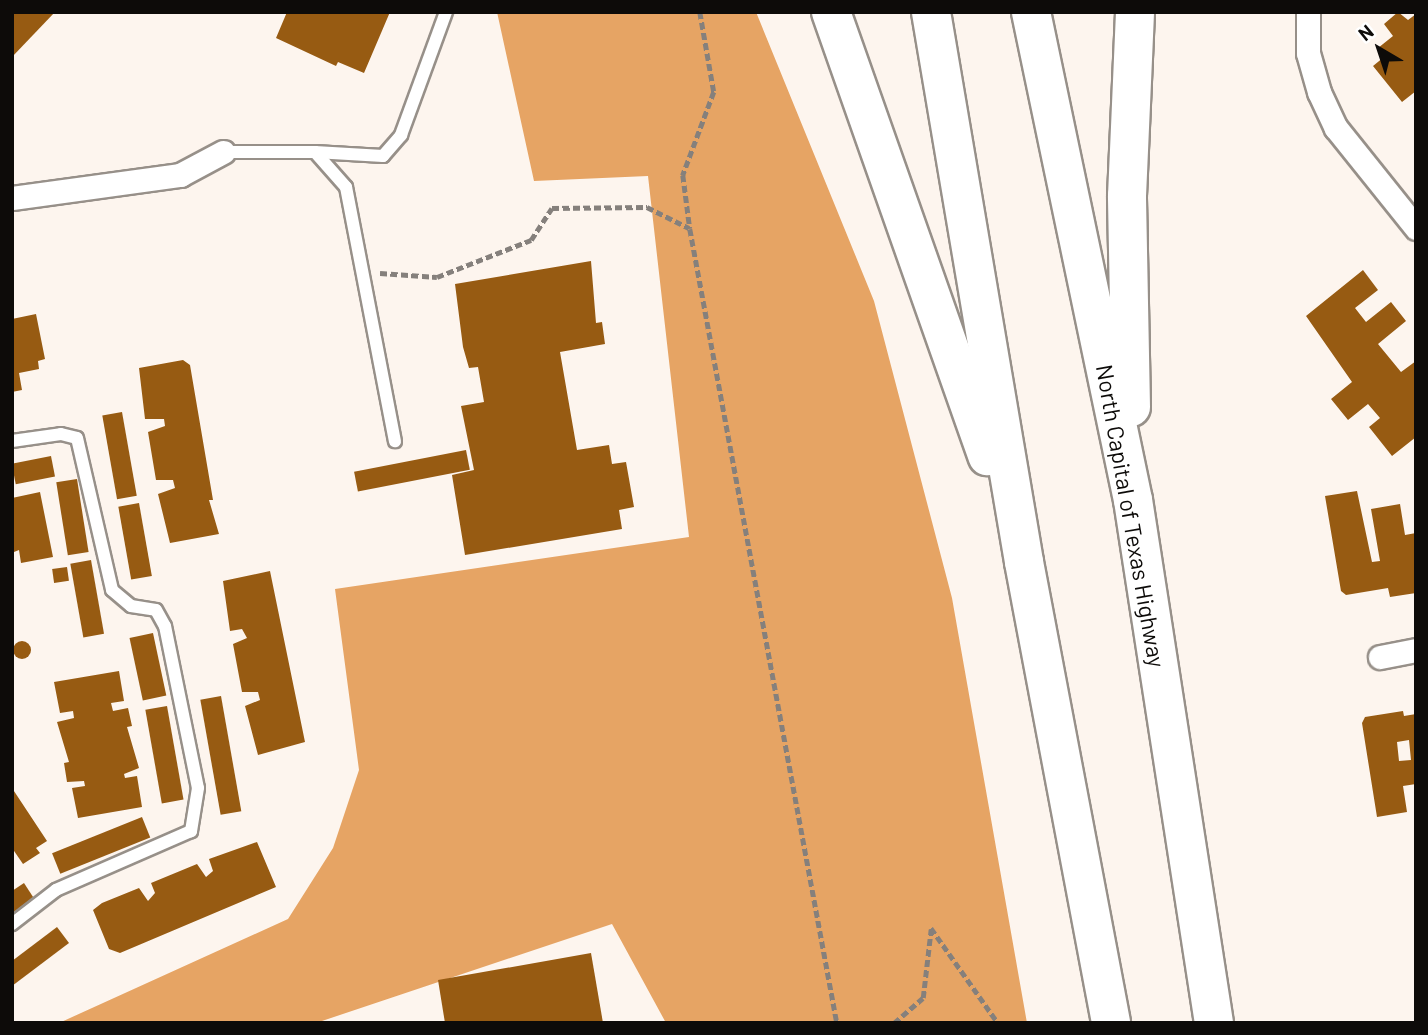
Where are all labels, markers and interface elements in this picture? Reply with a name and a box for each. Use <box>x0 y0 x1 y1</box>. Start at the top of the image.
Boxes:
north arrow <box>1344 14 1414 84</box>
text: N <box>1353 19 1378 45</box>
street label: North Capital of Texas Highway <box>1091 362 1171 670</box>

